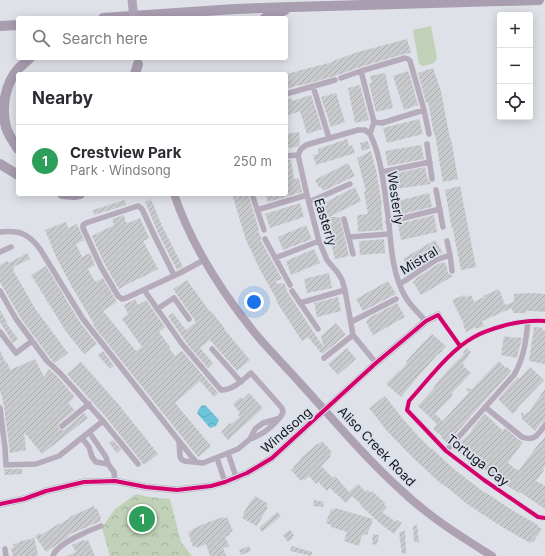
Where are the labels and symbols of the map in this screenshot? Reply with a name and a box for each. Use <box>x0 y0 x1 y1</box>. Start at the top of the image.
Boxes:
street label: Westerly <box>384 170 408 226</box>
street label: Easterly <box>311 196 341 248</box>
street label: Mistral <box>397 242 441 278</box>
your location <box>244 292 264 312</box>
street label: Aliso Creek Road <box>335 403 419 489</box>
street label: Windsong <box>257 404 315 456</box>
street label: Tortuga Cay <box>443 431 513 489</box>
pin: 1 <box>129 504 155 534</box>

